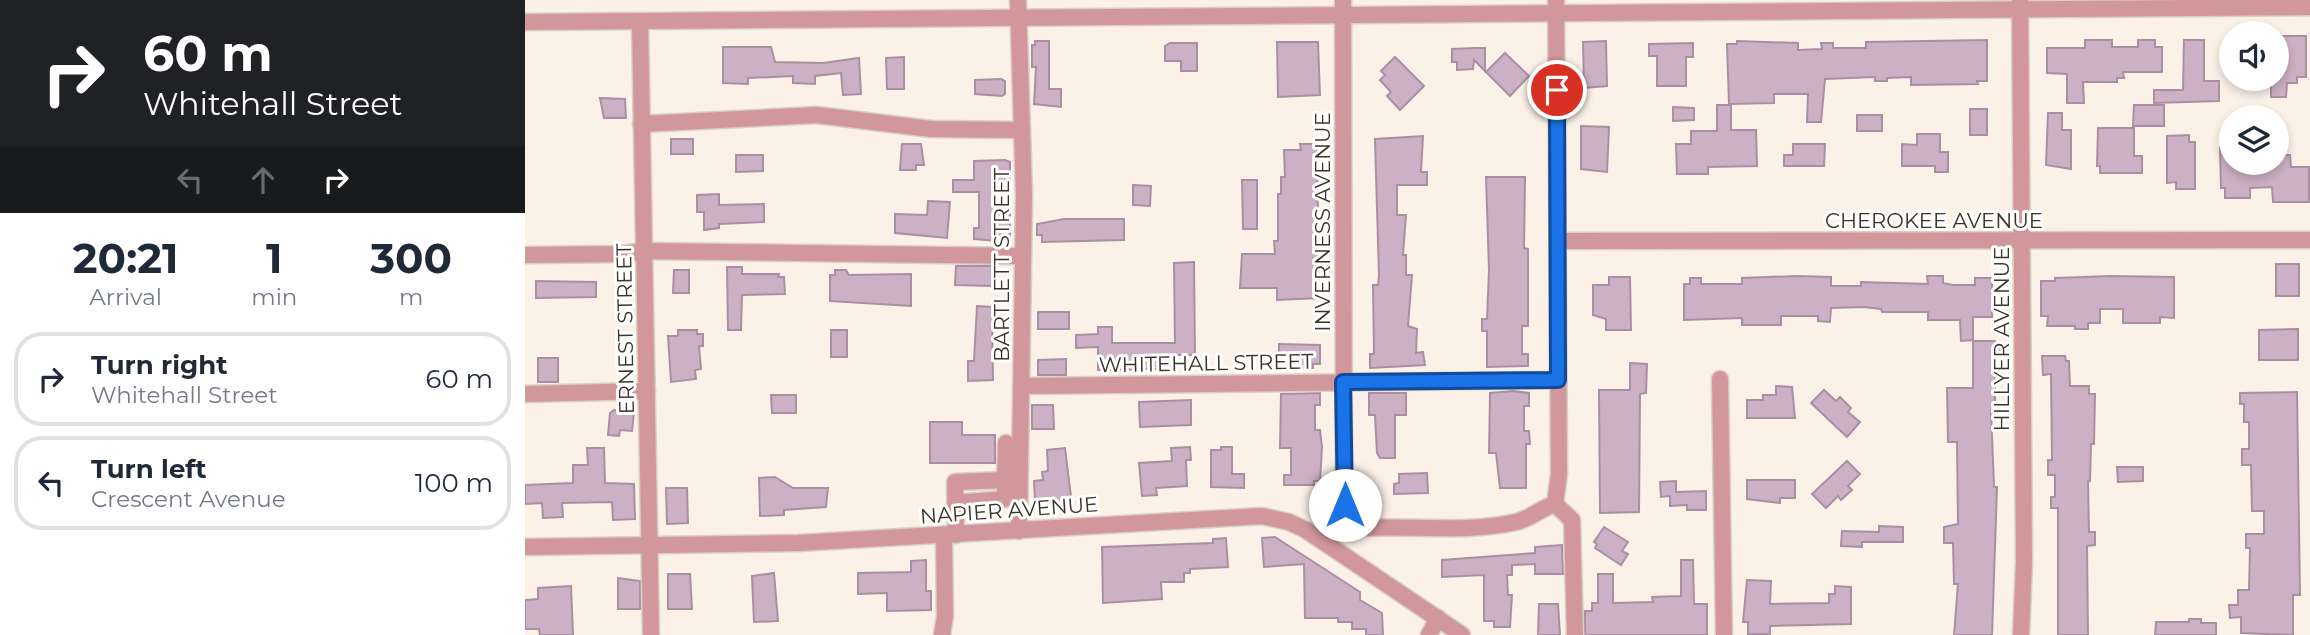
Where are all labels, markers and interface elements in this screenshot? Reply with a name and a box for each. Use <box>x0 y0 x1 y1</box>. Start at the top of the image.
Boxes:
map controls <box>2219 21 2289 175</box>
button: sound <box>2219 21 2289 91</box>
text: 60 m <box>143 24 273 83</box>
icon: right <box>28 28 119 119</box>
pin <box>1527 60 1587 120</box>
icon: arrive <box>1538 71 1576 109</box>
text: Whitehall Street <box>143 84 403 123</box>
button: layers <box>2219 105 2289 175</box>
street label: INVERNESS AVENUE <box>1310 112 1335 332</box>
icon: left <box>171 161 209 199</box>
icon: ahead <box>244 161 282 199</box>
icon: right <box>317 161 355 199</box>
street label: BARTLETT STREET <box>989 168 1014 362</box>
street label: CHEROKEE AVENUE <box>1825 208 2043 233</box>
text: 20:21 <box>73 232 178 284</box>
text: 1 <box>266 232 283 284</box>
text: 300 <box>370 232 452 284</box>
street label: ERNEST STREET <box>611 243 639 415</box>
street label: HILLYER AVENUE <box>1989 247 2014 431</box>
text: Arrival <box>89 283 162 311</box>
text: min <box>251 283 297 311</box>
text: m <box>399 283 423 311</box>
text: Turn right <box>91 349 227 381</box>
street label: WHITEHALL STREET <box>1098 349 1314 377</box>
icon: right <box>32 360 70 398</box>
text: 60 m <box>426 363 493 395</box>
text: Whitehall Street <box>91 381 278 409</box>
text: Turn left <box>91 453 207 485</box>
icon: left <box>32 464 70 502</box>
text: 100 m <box>415 467 493 499</box>
position arrow <box>1308 468 1382 542</box>
text: Crescent Avenue <box>91 485 286 513</box>
street label: NAPIER AVENUE <box>919 491 1099 529</box>

